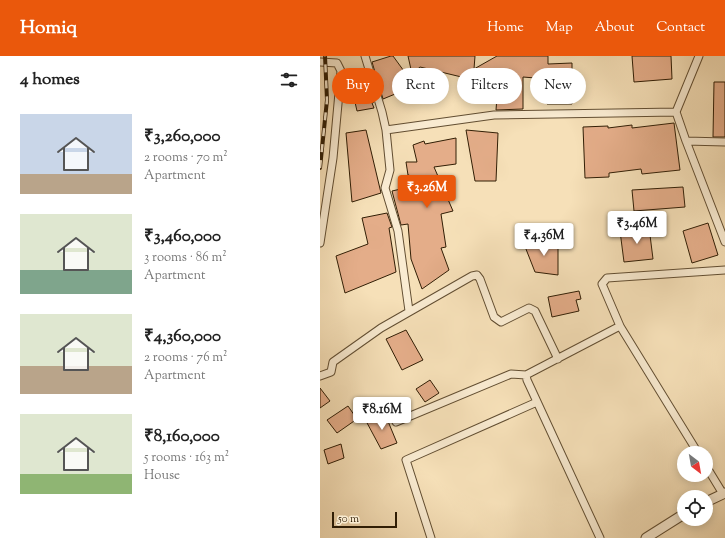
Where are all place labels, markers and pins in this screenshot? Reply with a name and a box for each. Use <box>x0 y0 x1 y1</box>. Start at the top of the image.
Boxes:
pin: ₹3.26M <box>394 175 460 209</box>
pin: ₹3.46M <box>604 211 670 245</box>
pin: ₹4.36M <box>511 223 577 257</box>
pin: ₹8.16M <box>349 397 415 431</box>

